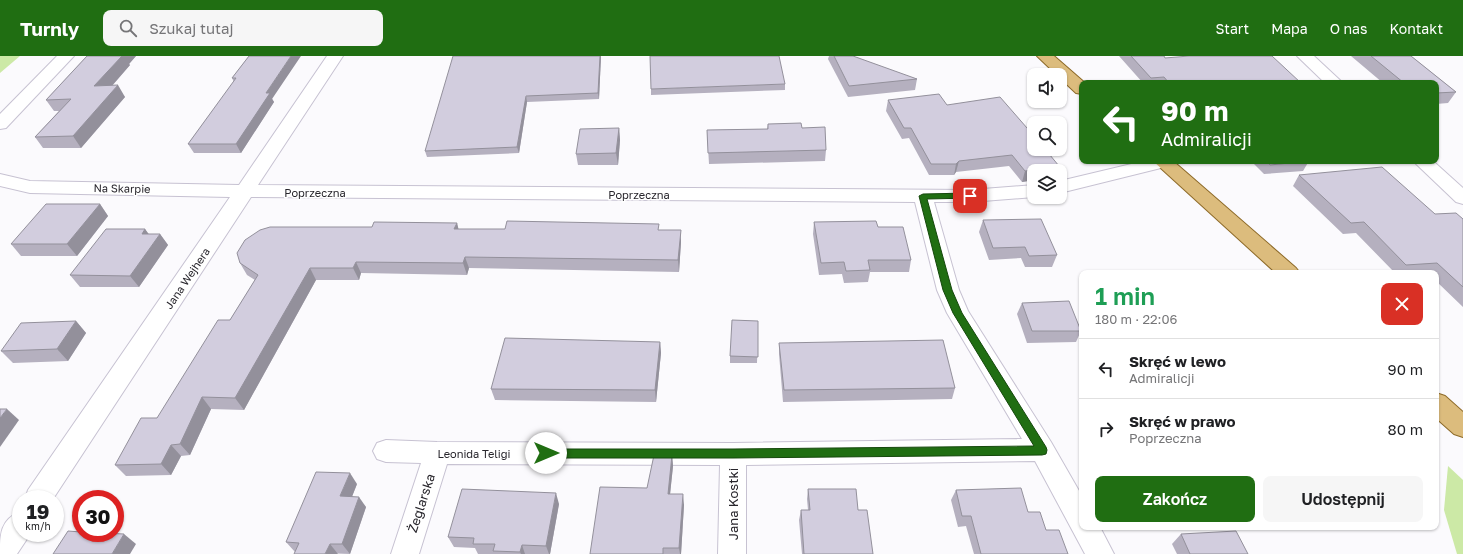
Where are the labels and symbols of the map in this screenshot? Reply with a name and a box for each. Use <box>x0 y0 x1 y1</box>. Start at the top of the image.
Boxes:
pin <box>953 179 987 213</box>
street label: Na Skarpie <box>93 181 151 195</box>
street label: Poprzeczna <box>284 186 346 199</box>
street label: Poprzeczna <box>608 188 670 201</box>
street label: Jana Wejhera <box>162 245 212 311</box>
position arrow <box>525 432 567 474</box>
street label: Leonida Teligi <box>438 447 511 460</box>
street label: Jana Kostki <box>725 468 741 540</box>
street label: Żeglarska <box>404 471 438 535</box>
speed limit sign: 30 <box>72 490 124 542</box>

